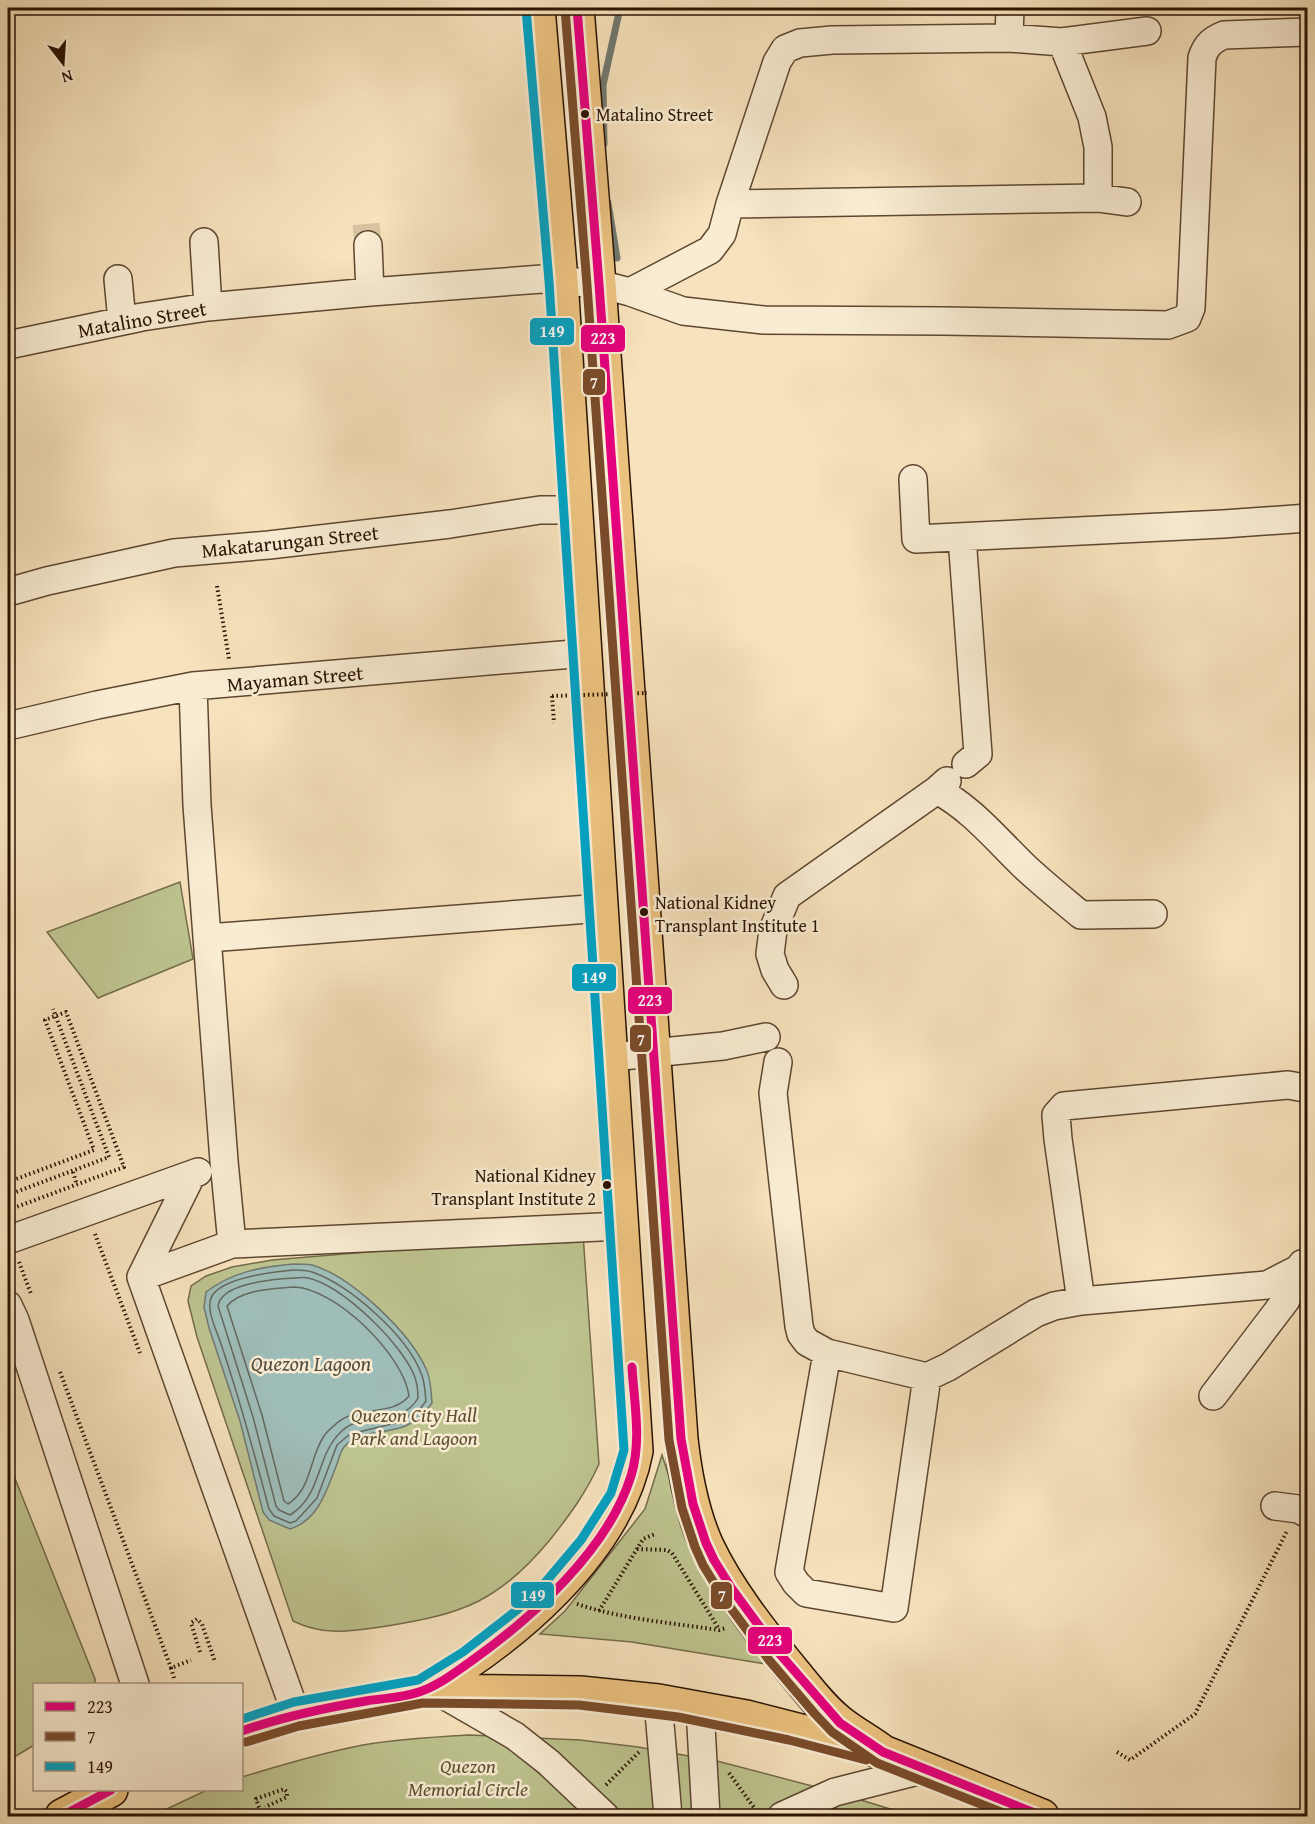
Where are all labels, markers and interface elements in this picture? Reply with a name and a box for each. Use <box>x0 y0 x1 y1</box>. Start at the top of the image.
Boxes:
north arrow <box>33 33 93 93</box>
text: N <box>58 64 76 90</box>
place label: Matalino Street <box>596 101 714 128</box>
marker: Matalino Street <box>579 108 591 120</box>
street label: Matalino Street <box>75 293 209 345</box>
line badge: 149 <box>529 317 575 346</box>
text: 149 <box>540 319 564 343</box>
line badge: 223 <box>580 324 626 353</box>
text: 223 <box>591 326 615 350</box>
line badge: 7 <box>582 368 606 396</box>
text: 7 <box>590 370 598 394</box>
street label: Makatarungan Street <box>200 517 380 565</box>
street label: Mayaman Street <box>226 658 364 698</box>
place label: National Kidney Transplant Institute 1 <box>655 889 820 939</box>
marker: National Kidney Transplant Institute 1 <box>638 906 650 918</box>
line badge: 149 <box>571 963 617 992</box>
text: 149 <box>582 965 606 989</box>
line badge: 223 <box>627 986 673 1015</box>
text: 223 <box>638 988 662 1012</box>
line badge: 7 <box>629 1024 652 1053</box>
text: 7 <box>637 1027 645 1051</box>
place label: National Kidney Transplant Institute 2 <box>431 1162 596 1212</box>
marker: National Kidney Transplant Institute 2 <box>601 1179 613 1191</box>
water label: Quezon Lagoon <box>251 1348 372 1379</box>
park label: Quezon City Hall Park and Lagoon <box>349 1400 478 1452</box>
line badge: 149 <box>510 1581 555 1609</box>
line badge: 7 <box>710 1581 733 1610</box>
text: 149 <box>521 1583 545 1607</box>
text: 7 <box>718 1583 726 1607</box>
line badge: 223 <box>747 1626 793 1655</box>
text: 223 <box>758 1628 782 1652</box>
legend <box>33 1683 243 1791</box>
text: 223 <box>87 1693 113 1720</box>
text: 7 <box>87 1723 96 1750</box>
park label: Quezon Memorial Circle <box>408 1751 528 1803</box>
text: 149 <box>87 1753 113 1780</box>

